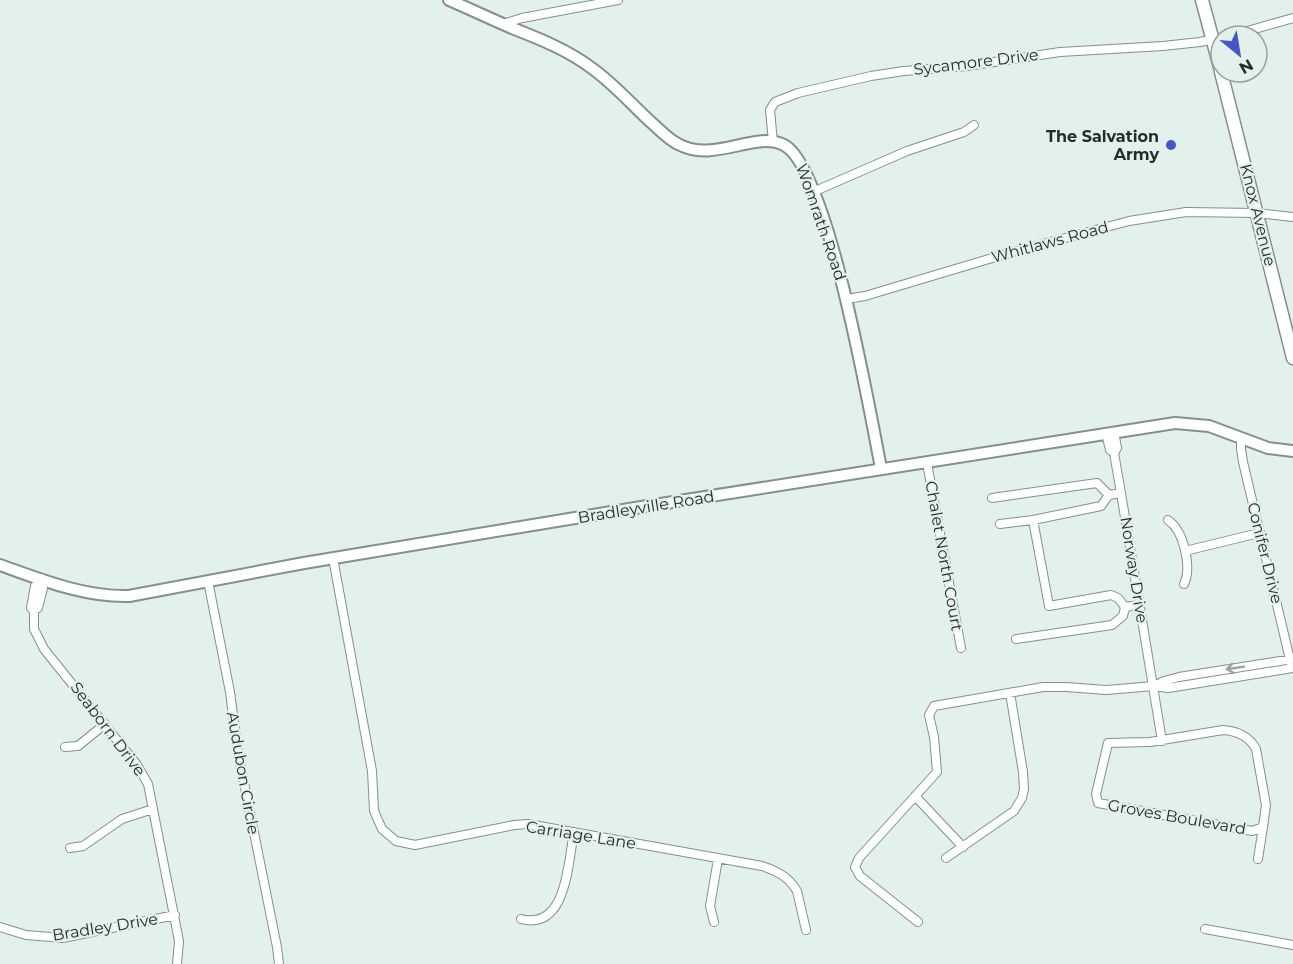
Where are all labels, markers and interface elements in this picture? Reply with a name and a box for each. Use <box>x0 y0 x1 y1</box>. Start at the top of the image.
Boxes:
north arrow <box>1209 24 1269 84</box>
street label: Sycamore Drive <box>912 45 1040 79</box>
text: N <box>1236 55 1257 78</box>
place label: The Salvation Army <box>1046 127 1159 164</box>
marker: The Salvation Army <box>1164 138 1178 152</box>
street label: Womrath Road <box>792 161 850 283</box>
street label: Knox Avenue <box>1236 162 1280 268</box>
street label: Whitlaws Road <box>989 217 1111 267</box>
street label: Chalet North Court <box>921 479 967 633</box>
street label: Bradleyville Road <box>576 487 716 527</box>
street label: Conifer Drive <box>1243 500 1287 606</box>
street label: Norway Drive <box>1116 515 1152 625</box>
one-way arrow <box>1226 662 1246 673</box>
street label: Seaborn Drive <box>66 678 150 780</box>
street label: Audubon Circle <box>223 710 263 836</box>
street label: Groves Boulevard <box>1106 795 1248 839</box>
street label: Carriage Lane <box>525 817 637 853</box>
street label: Bradley Drive <box>51 909 159 945</box>

